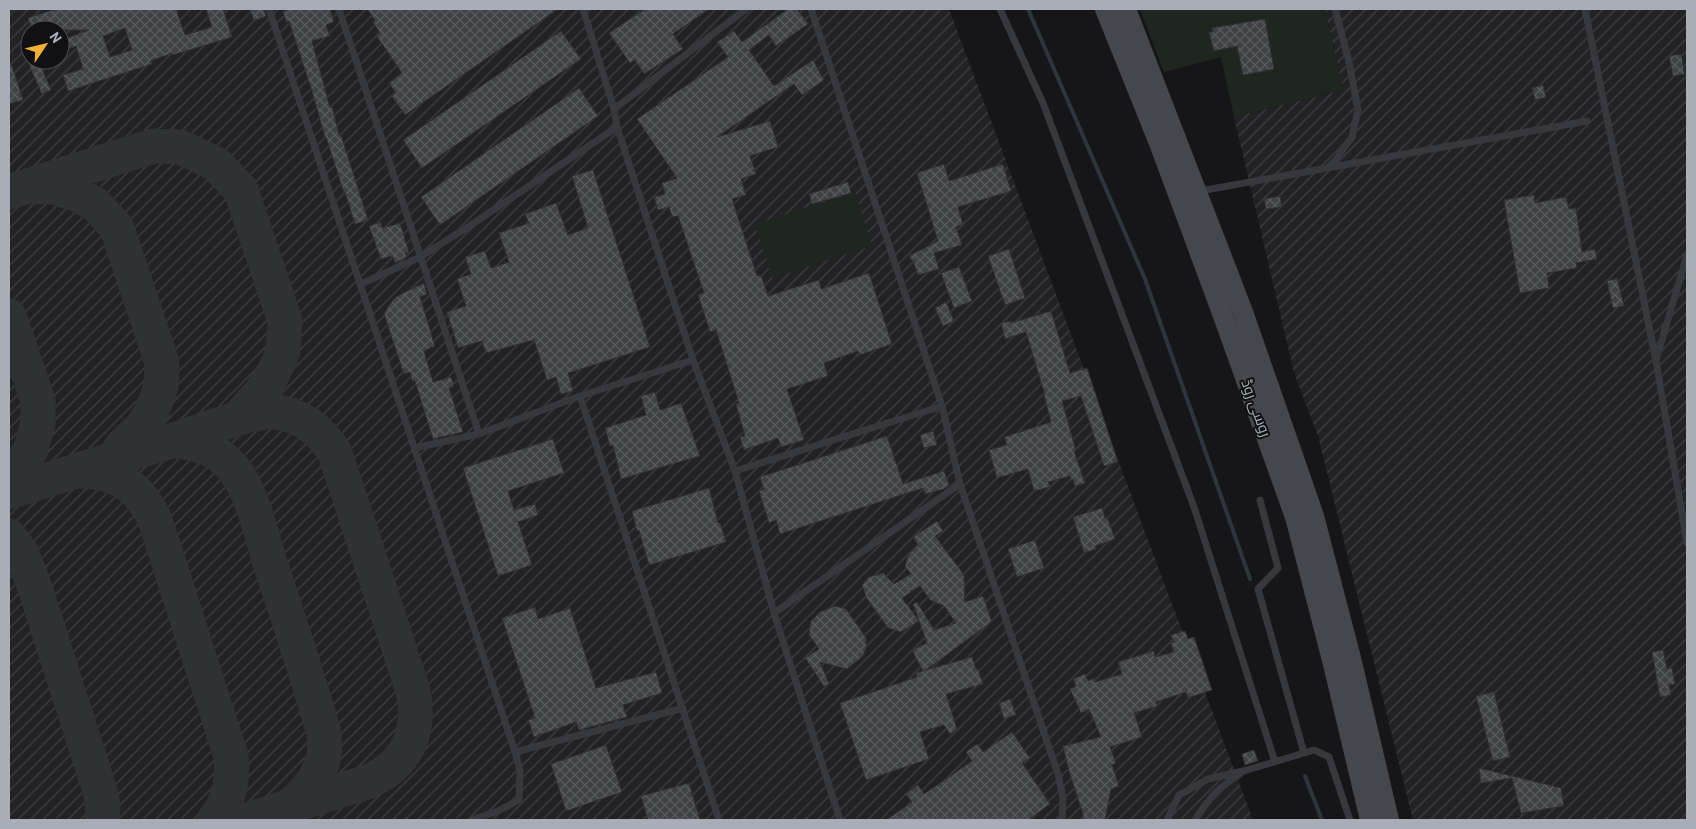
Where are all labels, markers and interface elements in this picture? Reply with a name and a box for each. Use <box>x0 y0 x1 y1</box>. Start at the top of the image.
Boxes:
north arrow <box>20 20 70 70</box>
text: N <box>46 29 66 46</box>
street label: روسی روڈ <box>1236 376 1276 440</box>

